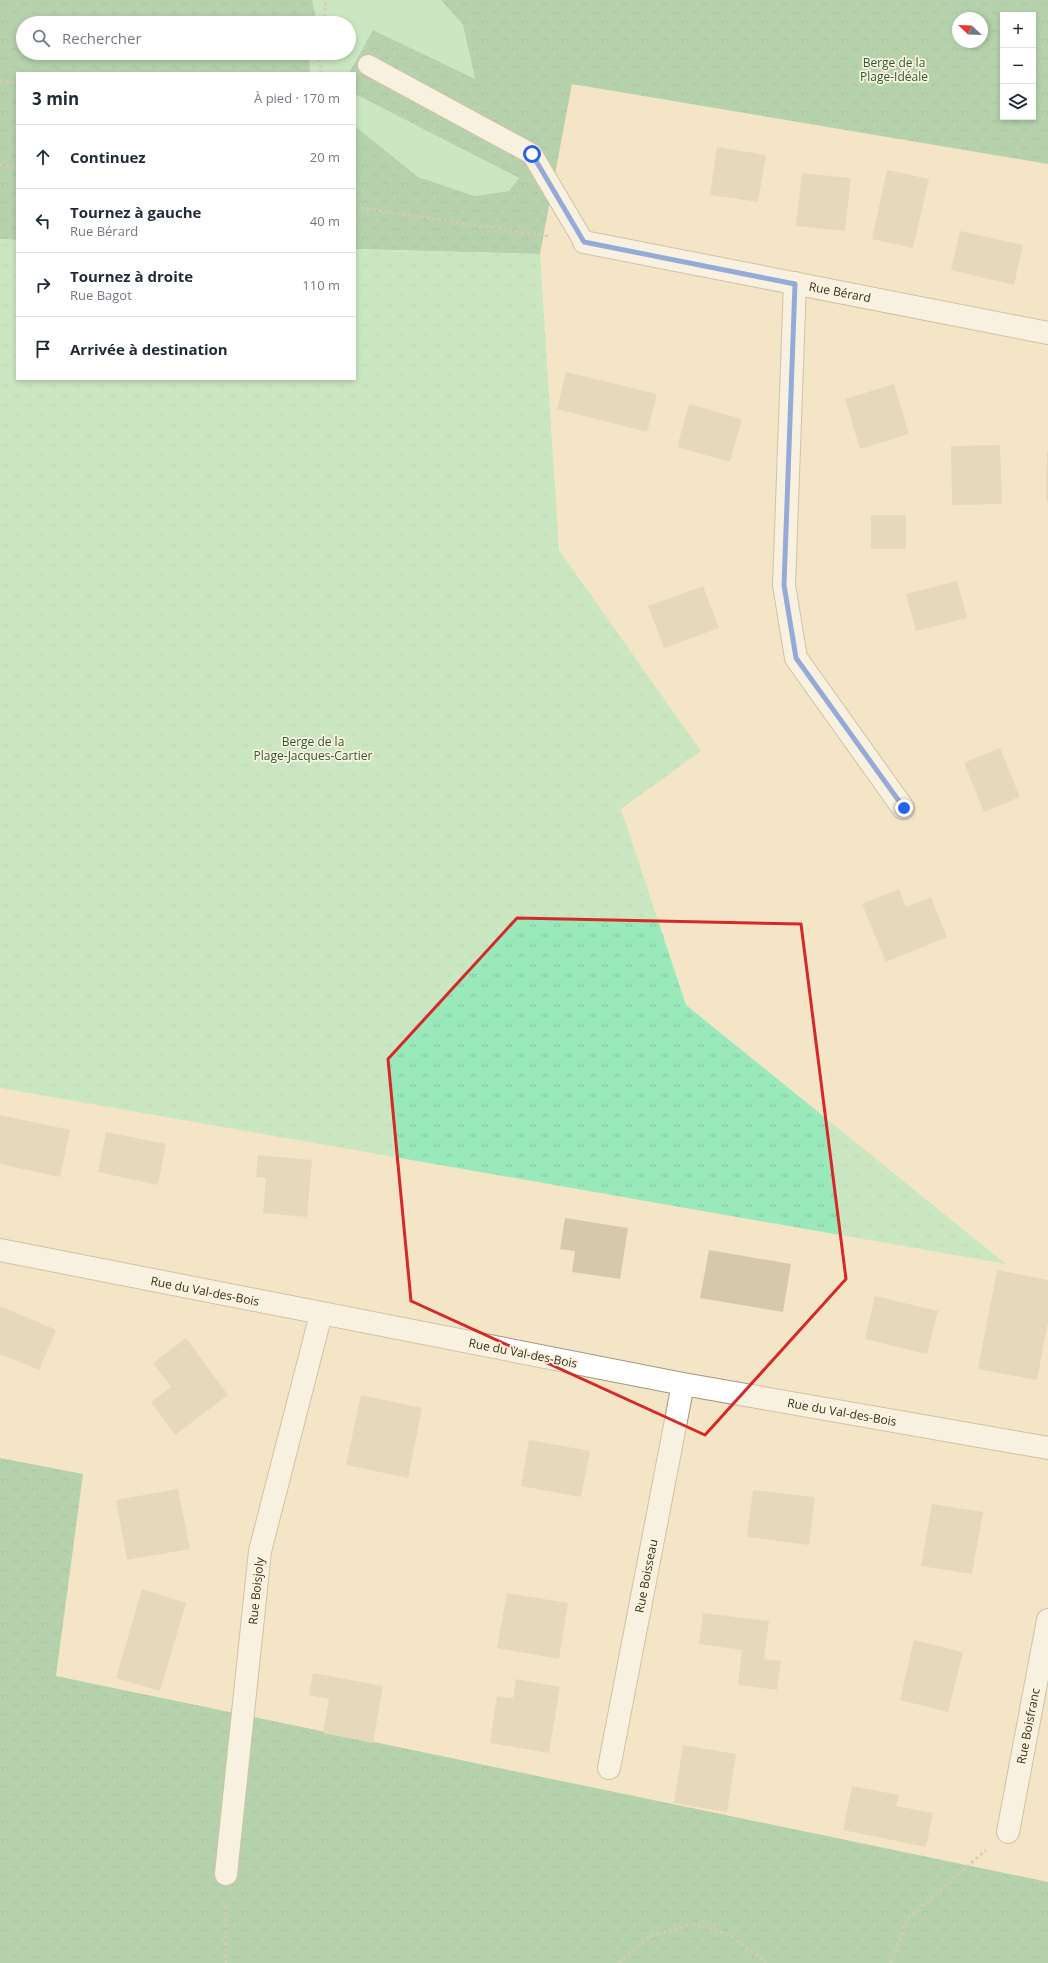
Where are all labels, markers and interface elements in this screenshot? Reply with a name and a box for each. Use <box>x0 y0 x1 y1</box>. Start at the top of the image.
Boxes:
north arrow <box>952 12 988 48</box>
map controls <box>1000 12 1036 120</box>
button: + <box>1000 12 1036 48</box>
search box <box>16 16 356 60</box>
icon: search <box>30 27 52 49</box>
text: Rechercher <box>62 28 142 48</box>
button: − <box>1000 48 1036 84</box>
park label: Berge de la Plage-Idéale <box>860 54 928 85</box>
button: layers <box>1000 84 1036 120</box>
text: 3 min <box>32 87 79 110</box>
text: À pied · 170 m <box>254 89 340 107</box>
route start <box>523 145 541 163</box>
icon: ahead <box>32 146 54 168</box>
text: Continuez <box>70 147 146 167</box>
text: 20 m <box>310 148 340 166</box>
text: Tournez à gauche <box>70 202 201 222</box>
icon: left <box>32 210 54 232</box>
text: 40 m <box>310 212 340 230</box>
text: Rue Bérard <box>70 222 138 240</box>
text: Tournez à droite <box>70 266 193 286</box>
icon: right <box>32 274 54 296</box>
text: 110 m <box>302 276 340 294</box>
street label: Rue Bérard <box>807 278 873 306</box>
text: Rue Bagot <box>70 286 132 304</box>
icon: arrive <box>32 338 54 360</box>
text: Arrivée à destination <box>70 339 228 359</box>
park label: Berge de la Plage-Jacques-Cartier <box>254 733 372 764</box>
route end <box>895 799 913 817</box>
street label: Rue du Val-des-Bois <box>149 1272 261 1310</box>
street label: Rue du Val-des-Bois <box>467 1334 579 1372</box>
street label: Rue du Val-des-Bois <box>786 1394 898 1430</box>
street label: Rue Boisseau <box>631 1538 661 1614</box>
street label: Rue Boisjoly <box>244 1556 268 1626</box>
street label: Rue Boisfranc <box>1012 1686 1044 1765</box>

